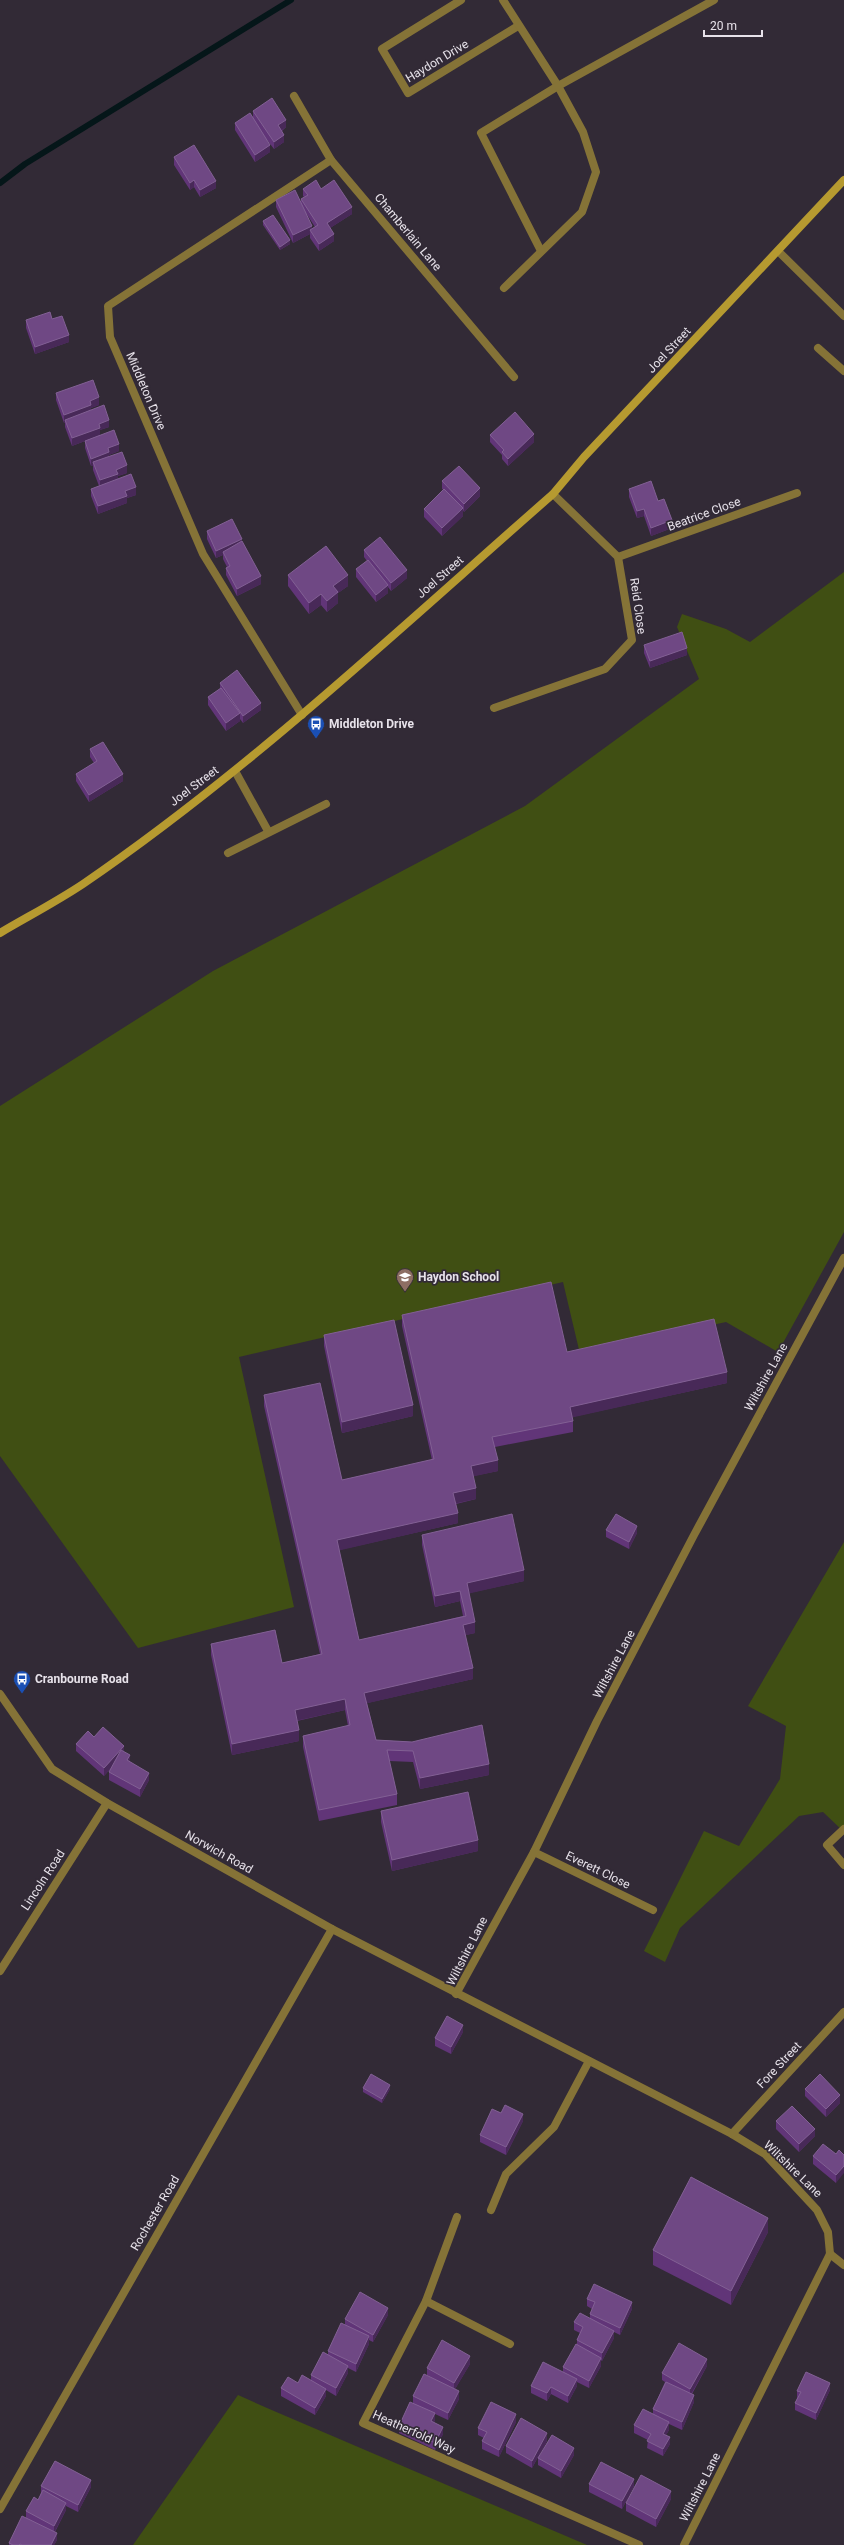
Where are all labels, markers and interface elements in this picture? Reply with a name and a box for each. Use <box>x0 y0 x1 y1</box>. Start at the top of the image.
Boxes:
scale bar <box>704 12 762 38</box>
text: 20 m <box>710 19 737 33</box>
street label: Haydon Drive <box>403 37 471 85</box>
street label: Chamberlain Lane <box>372 191 444 273</box>
street label: Joel Street <box>644 324 694 376</box>
street label: Middleton Drive <box>123 350 169 432</box>
street label: Beatrice Close <box>665 494 743 534</box>
street label: Joel Street <box>414 553 466 601</box>
street label: Reid Close <box>627 577 649 635</box>
bus stop icon: Middleton Drive <box>306 714 326 739</box>
place label: Middleton Drive <box>329 717 415 731</box>
street label: Joel Street <box>167 763 221 809</box>
school or university icon: Haydon School <box>395 1267 415 1292</box>
place label: Haydon School <box>418 1270 499 1284</box>
street label: Wiltshire Lane <box>742 1341 790 1413</box>
street label: Wiltshire Lane <box>590 1627 638 1701</box>
bus stop icon: Cranbourne Road <box>12 1669 32 1694</box>
place label: Cranbourne Road <box>35 1672 129 1686</box>
street label: Norwich Road <box>183 1828 255 1876</box>
street label: Lincoln Road <box>18 1847 68 1913</box>
street label: Everett Close <box>563 1848 633 1892</box>
street label: Wiltshire Lane <box>444 1914 490 1988</box>
street label: Fore Street <box>754 2039 804 2091</box>
street label: Wiltshire Lane <box>761 2138 825 2200</box>
street label: Rochester Road <box>128 2173 182 2253</box>
street label: Heatherfold Way <box>371 2408 458 2457</box>
street label: Wiltshire Lane <box>677 2450 723 2524</box>

